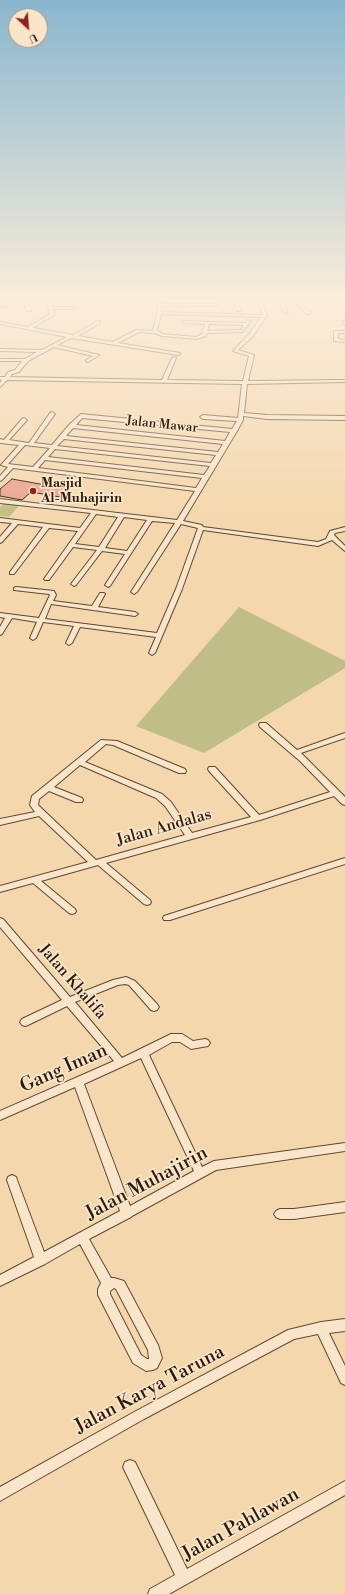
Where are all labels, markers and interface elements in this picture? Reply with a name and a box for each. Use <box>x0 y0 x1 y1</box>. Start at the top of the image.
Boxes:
north arrow <box>8 8 48 48</box>
text: U <box>26 30 40 46</box>
street label: Jalan Mawar <box>125 413 199 437</box>
place label: Masjid Al-Muhajirin <box>41 476 122 507</box>
marker: Masjid Al-Muhajirin <box>28 486 38 496</box>
street label: Jalan Andalas <box>114 805 214 851</box>
street label: Jalan Khalifa <box>34 940 110 1024</box>
street label: Gang Iman <box>17 1040 111 1098</box>
street label: Jalan Muhajirin <box>82 1142 212 1226</box>
street label: Jalan Karya Taruna <box>71 1341 229 1439</box>
street label: Jalan Pahlawan <box>178 1483 304 1567</box>

